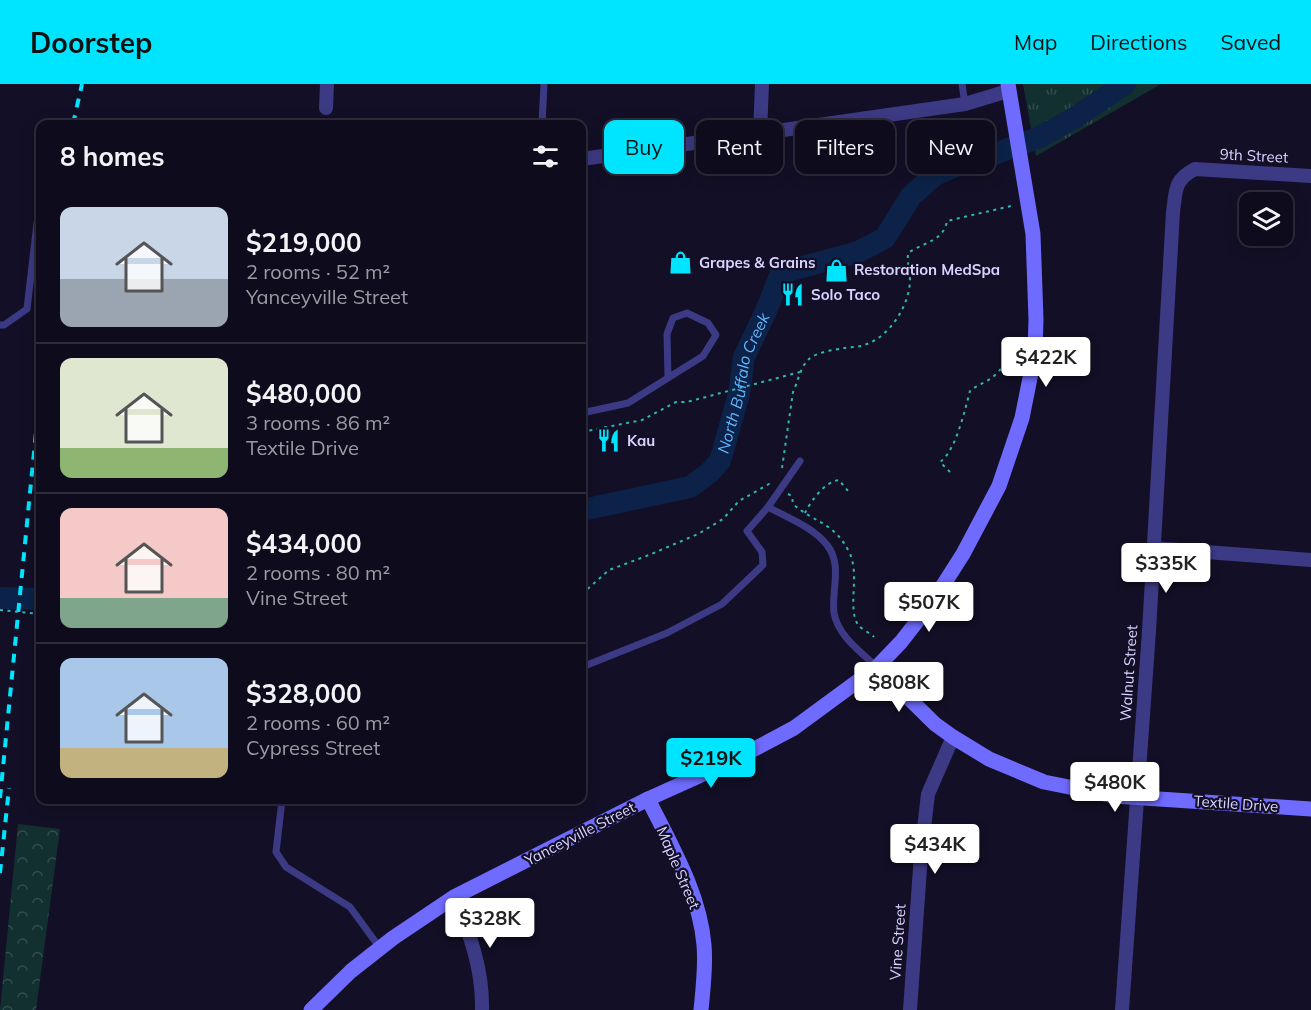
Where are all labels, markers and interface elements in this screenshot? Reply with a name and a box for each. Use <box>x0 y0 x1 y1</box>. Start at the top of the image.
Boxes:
text: Doorstep <box>30 25 152 60</box>
text: Map <box>1014 29 1057 55</box>
text: Directions <box>1090 29 1187 55</box>
text: Saved <box>1220 29 1281 55</box>
chip: Buy <box>604 120 684 174</box>
chip: Rent <box>696 120 783 174</box>
chip: Filters <box>795 120 895 174</box>
chip: New <box>907 120 995 174</box>
text: 8 homes <box>60 140 164 173</box>
icon: filters <box>529 140 562 173</box>
street label: 9th Street <box>1219 144 1289 167</box>
map controls <box>1239 192 1293 246</box>
button: layers <box>1239 192 1293 246</box>
text: $219,000 <box>246 226 362 259</box>
icon: home <box>108 231 180 303</box>
shop icon: Grapes & Grains <box>668 250 694 276</box>
place label: Grapes & Grains <box>699 253 816 272</box>
shop icon: Restoration MedSpa <box>823 257 849 283</box>
text: 2 rooms · 52 m² <box>246 259 390 284</box>
place label: Restoration MedSpa <box>854 260 1000 279</box>
restaurant icon: Solo Taco <box>780 282 806 308</box>
text: Yanceyville Street <box>246 284 408 309</box>
place label: Solo Taco <box>811 285 880 304</box>
water label: North Buffalo Creek <box>713 309 774 455</box>
pin: $422K <box>1004 337 1088 388</box>
text: $422K <box>1015 344 1077 369</box>
text: $480,000 <box>246 377 362 410</box>
icon: home <box>108 382 180 454</box>
text: 3 rooms · 86 m² <box>246 410 390 435</box>
restaurant icon: Kau <box>596 428 622 454</box>
place label: Kau <box>627 431 655 450</box>
text: Textile Drive <box>246 435 359 460</box>
text: $434,000 <box>246 527 362 560</box>
icon: home <box>108 532 180 604</box>
pin: $335K <box>1124 543 1208 594</box>
text: $335K <box>1135 550 1197 575</box>
text: 2 rooms · 80 m² <box>246 560 390 585</box>
pin: $507K <box>887 582 971 633</box>
text: Vine Street <box>246 585 348 610</box>
text: $507K <box>898 589 960 614</box>
street label: Walnut Street <box>1116 624 1141 722</box>
pin: $808K <box>857 662 941 713</box>
text: $808K <box>868 669 930 694</box>
text: $328,000 <box>246 677 362 710</box>
icon: home <box>108 682 180 754</box>
text: 2 rooms · 60 m² <box>246 710 390 735</box>
text: Cypress Street <box>246 735 380 760</box>
pin: $219K <box>669 738 753 789</box>
text: $219K <box>680 745 742 770</box>
pin: $480K <box>1073 762 1157 813</box>
text: $480K <box>1084 769 1146 794</box>
street label: Textile Drive <box>1193 791 1279 816</box>
street label: Yanceyville Street <box>520 798 638 870</box>
street label: Maple Street <box>653 824 704 912</box>
pin: $434K <box>893 824 977 875</box>
text: $434K <box>904 831 966 856</box>
pin: $328K <box>448 898 532 949</box>
street label: Vine Street <box>885 903 910 981</box>
text: $328K <box>459 905 521 930</box>

